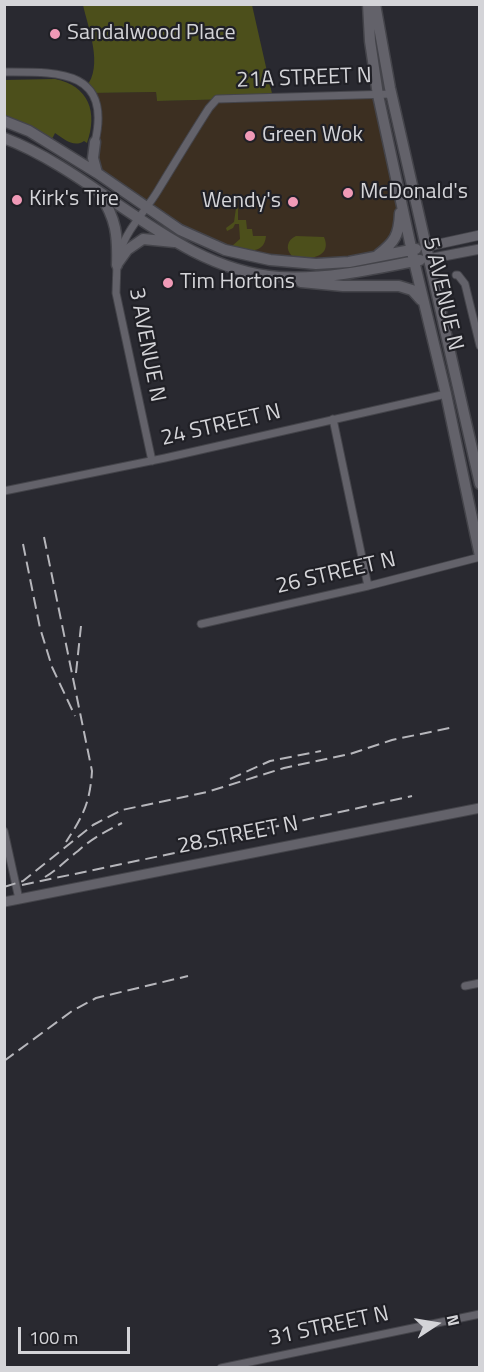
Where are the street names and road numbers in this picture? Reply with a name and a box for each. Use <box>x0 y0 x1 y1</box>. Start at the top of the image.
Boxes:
street label: 21A STREET N <box>236 63 372 95</box>
street label: 5 AVENUE N <box>416 235 468 353</box>
street label: 3 AVENUE N <box>122 286 170 404</box>
street label: 24 STREET N <box>159 399 283 453</box>
street label: 26 STREET N <box>274 547 398 601</box>
street label: 28 STREET N <box>176 811 300 861</box>
street label: 31 STREET N <box>267 1301 391 1353</box>

